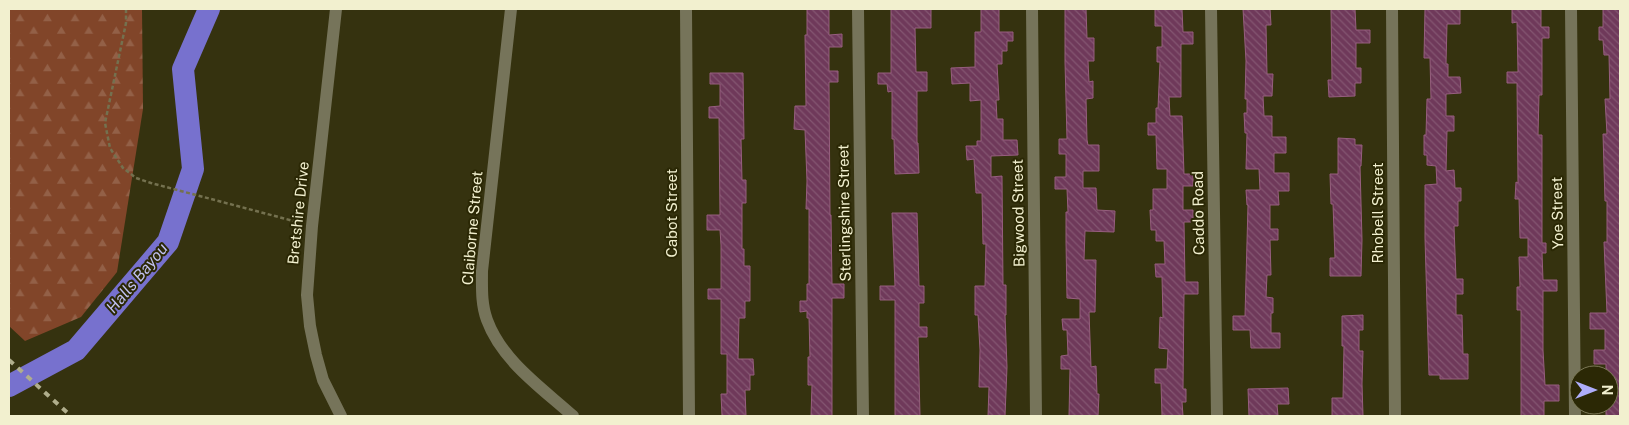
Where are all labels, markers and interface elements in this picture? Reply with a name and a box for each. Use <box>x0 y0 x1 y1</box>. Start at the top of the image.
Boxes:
street label: Sterlingshire Street <box>834 144 854 282</box>
street label: Bigwood Street <box>1009 159 1027 267</box>
street label: Bretshire Drive <box>284 161 312 265</box>
street label: Rhobell Street <box>1369 162 1386 263</box>
street label: Cabot Street <box>663 168 680 257</box>
street label: Claiborne Street <box>459 170 485 286</box>
street label: Caddo Road <box>1189 171 1207 255</box>
street label: Yoe Street <box>1548 176 1566 249</box>
water label: Halls Bayou <box>102 239 172 317</box>
north arrow <box>1569 365 1619 415</box>
text: N <box>1599 385 1615 395</box>

